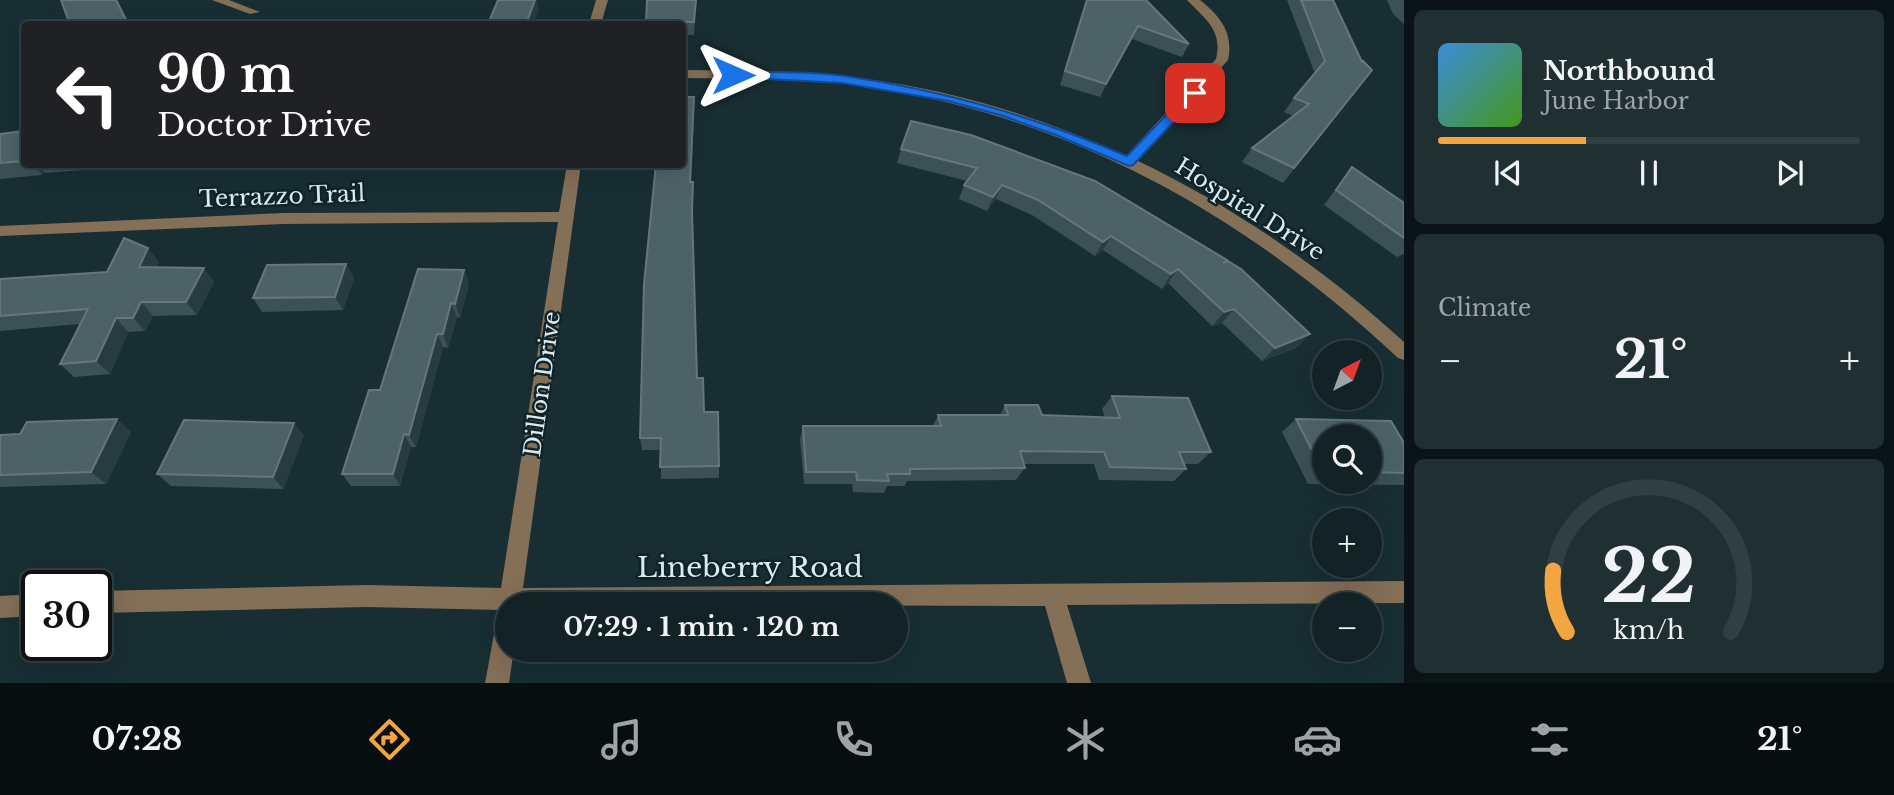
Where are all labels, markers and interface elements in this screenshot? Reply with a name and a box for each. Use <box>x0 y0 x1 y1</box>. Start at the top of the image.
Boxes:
position arrow <box>696 38 770 112</box>
text: 90 m <box>157 44 294 105</box>
icon: left <box>42 49 133 140</box>
text: Northbound <box>1543 55 1715 87</box>
pin <box>1165 63 1225 123</box>
icon: arrive <box>1176 74 1214 112</box>
text: June Harbor <box>1543 87 1689 115</box>
text: Doctor Drive <box>157 105 371 145</box>
street label: Hospital Drive <box>1170 152 1330 266</box>
icon: previous <box>1489 154 1527 192</box>
icon: pause <box>1630 154 1668 192</box>
icon: next <box>1771 154 1809 192</box>
street label: Terrazzo Trail <box>198 179 366 213</box>
text: Climate <box>1438 294 1531 322</box>
street label: Dillon Drive <box>518 310 566 458</box>
text: 21° <box>1614 328 1688 392</box>
text: − <box>1438 337 1462 384</box>
text: + <box>1839 337 1860 384</box>
north arrow <box>1312 340 1382 410</box>
map controls <box>1312 340 1382 662</box>
button: search <box>1312 424 1382 494</box>
button: + <box>1312 508 1382 578</box>
text: 22 <box>1602 531 1696 622</box>
street label: Lineberry Road <box>637 550 863 585</box>
speed limit sign: 30 <box>21 570 112 661</box>
button: − <box>1312 592 1382 662</box>
text: 07:29 · 1 min · 120 m <box>563 611 840 643</box>
text: km/h <box>1614 615 1684 646</box>
icon: directions <box>365 715 414 764</box>
icon: music <box>597 715 646 764</box>
icon: phone <box>829 715 878 764</box>
icon: climate <box>1061 715 1110 764</box>
icon: car <box>1293 715 1342 764</box>
icon: filters <box>1525 715 1574 764</box>
text: 07:28 <box>91 719 182 759</box>
text: 21° <box>1757 719 1802 759</box>

